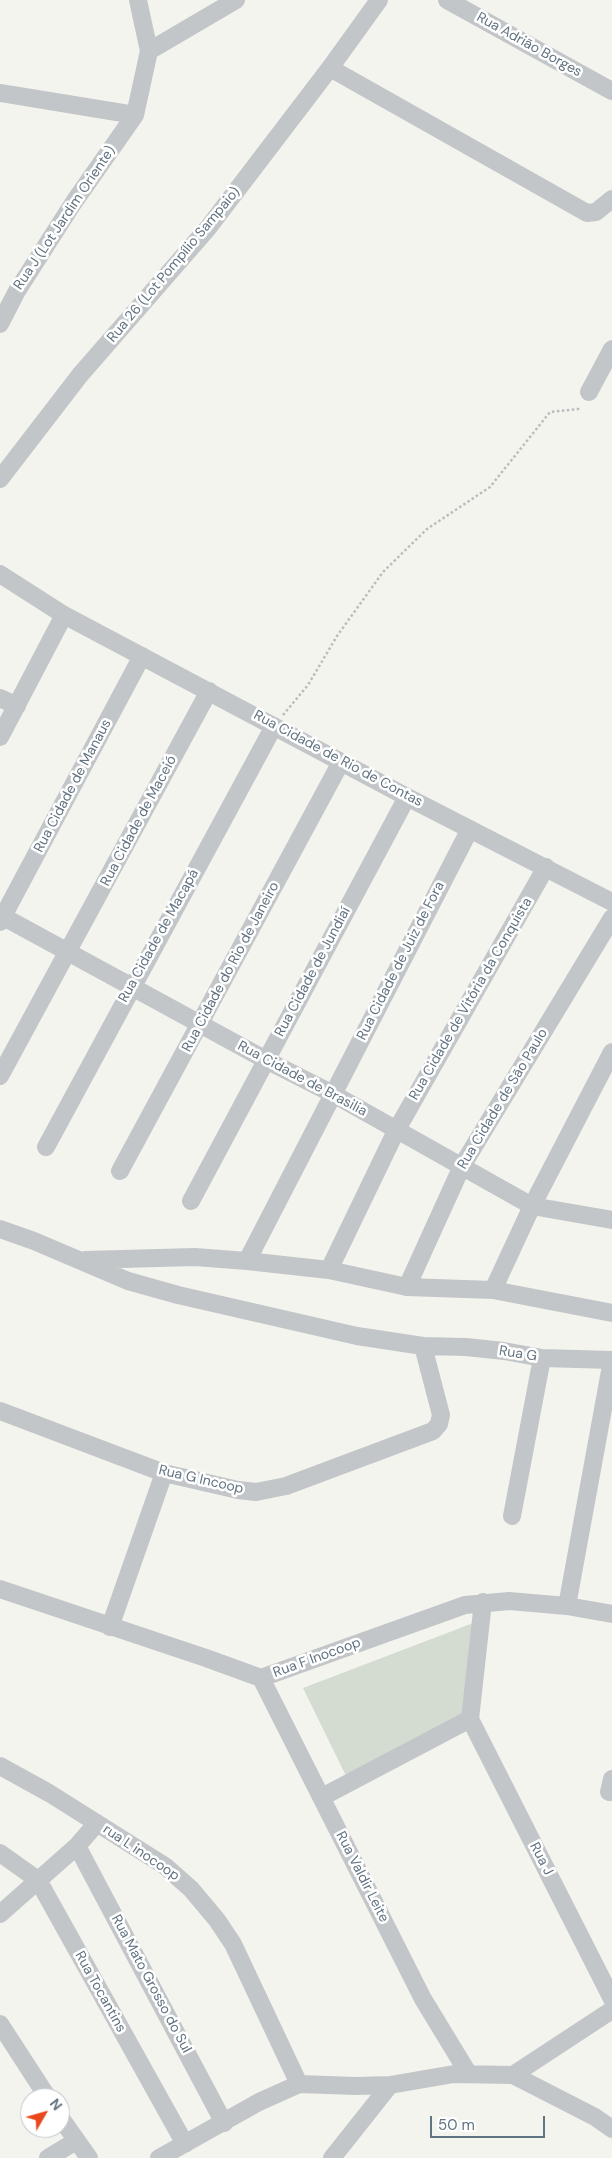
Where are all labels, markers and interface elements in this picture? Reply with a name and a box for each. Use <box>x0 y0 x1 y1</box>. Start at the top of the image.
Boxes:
street label: Rua Adrião Borges <box>473 9 585 81</box>
street label: Rua J (Lot Jardim Oriente) <box>11 143 119 293</box>
street label: Rua 26 (Lot Pompílio Sampaio) <box>104 184 244 346</box>
street label: Rua Cidade de Rio de Contas <box>251 707 425 811</box>
street label: Rua Cidade de Manaus <box>31 717 115 855</box>
street label: Rua Cidade de Maceió <box>97 753 181 889</box>
street label: Rua Cidade de Macapá <box>115 866 203 1006</box>
street label: Rua Cidade do Rio de Janeiro <box>179 879 283 1055</box>
street label: Rua Cidade de Juiz de Fora <box>354 879 448 1043</box>
street label: Rua Cidade de Vitória da Conquista <box>406 895 536 1103</box>
street label: Rua Cidade de Jundiaí <box>272 904 354 1040</box>
street label: Rua Cidade de São Paulo <box>454 1026 552 1172</box>
street label: Rua Cidade de Brasilia <box>234 1038 370 1120</box>
street label: Rua G <box>498 1343 538 1365</box>
street label: Rua G Incoop <box>157 1462 245 1498</box>
street label: Rua F Inocoop <box>271 1634 363 1682</box>
street label: rua L inocoop <box>100 1821 182 1885</box>
street label: Rua Valdir Leite <box>332 1829 392 1925</box>
street label: Rua J <box>526 1840 556 1878</box>
street label: Rua Mato Grosso do Sul <box>107 1912 195 2056</box>
street label: Rua Tocantins <box>71 1949 129 2035</box>
north arrow <box>20 2088 70 2138</box>
text: N <box>46 2095 66 2114</box>
scale bar <box>432 2106 547 2138</box>
text: 50 m <box>438 2115 475 2135</box>

